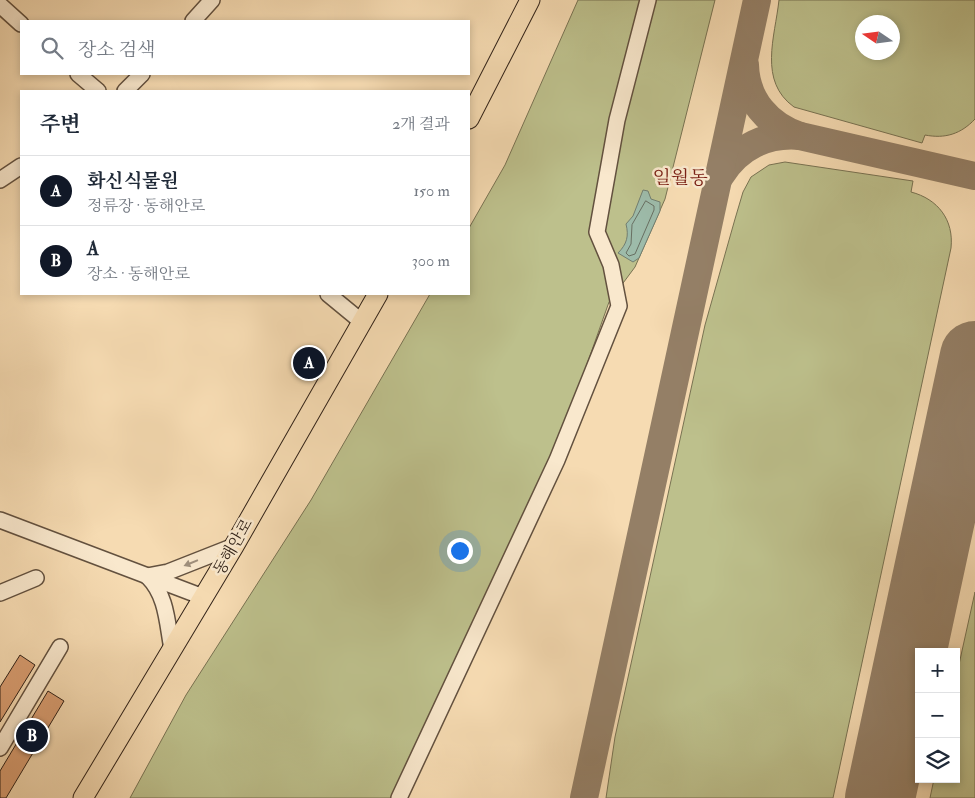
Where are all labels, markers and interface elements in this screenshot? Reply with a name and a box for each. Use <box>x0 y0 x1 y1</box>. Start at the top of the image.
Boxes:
north arrow <box>855 15 900 60</box>
search box <box>20 20 470 75</box>
icon: search <box>38 34 66 62</box>
text: 장소 검색 <box>78 38 155 62</box>
text: 주변 <box>40 111 81 138</box>
text: 2개 결과 <box>392 114 450 134</box>
district label: 일월동 <box>652 166 708 190</box>
text: 화신식물원 <box>87 169 179 193</box>
text: A <box>51 181 61 201</box>
text: 150 m <box>413 181 450 201</box>
text: 정류장 · 동해안로 <box>87 196 205 216</box>
text: A <box>87 237 99 261</box>
text: B <box>51 251 61 271</box>
text: 300 m <box>412 251 450 271</box>
text: 장소 · 동해안로 <box>87 264 190 284</box>
pin: A <box>293 344 325 382</box>
street label: 동해안로 <box>209 515 257 579</box>
your location <box>447 538 473 564</box>
one-way arrow <box>183 559 198 567</box>
map controls <box>915 648 960 783</box>
button: + <box>915 648 960 693</box>
button: − <box>915 693 960 738</box>
pin: B <box>16 717 48 755</box>
button: layers <box>915 738 960 783</box>

